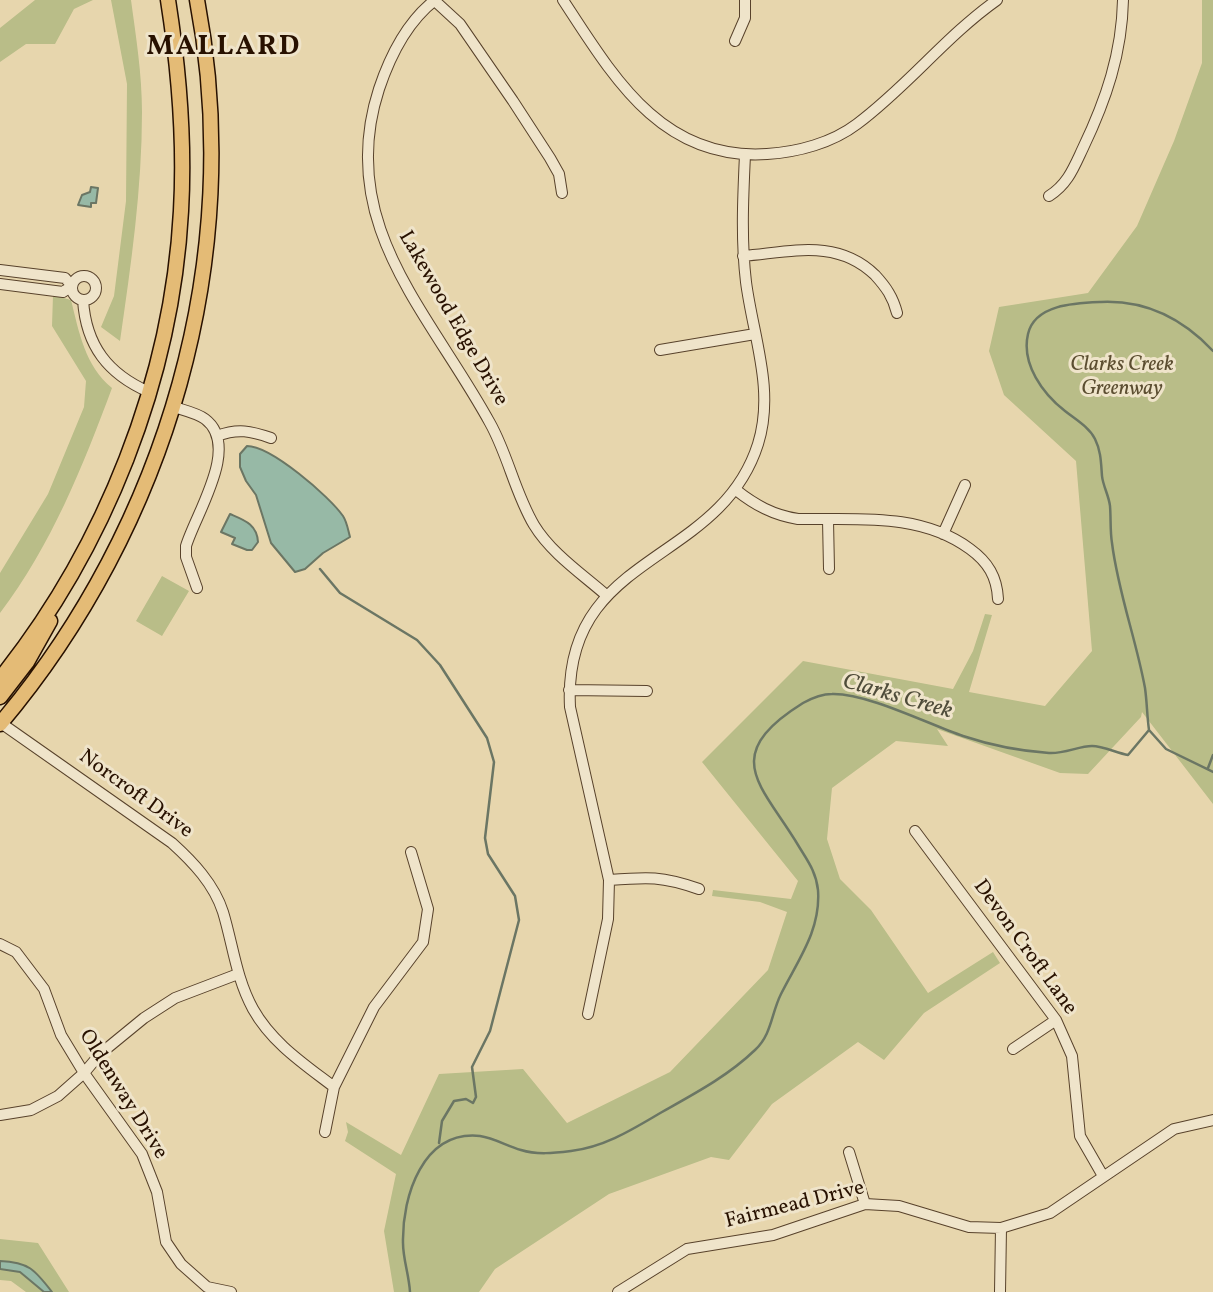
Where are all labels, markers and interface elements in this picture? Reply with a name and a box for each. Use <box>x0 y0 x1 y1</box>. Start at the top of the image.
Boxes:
district label: MALLARD <box>147 32 301 66</box>
street label: Lakewood Edge Drive <box>392 227 512 411</box>
park label: Clarks Creek Greenway <box>1070 353 1174 403</box>
water label: Clarks Creek <box>839 669 955 727</box>
street label: Norcroft Drive <box>73 745 197 845</box>
street label: Devon Croft Lane <box>967 875 1081 1021</box>
street label: Oldenway Drive <box>72 1026 172 1164</box>
street label: Fairmead Drive <box>723 1177 867 1235</box>

